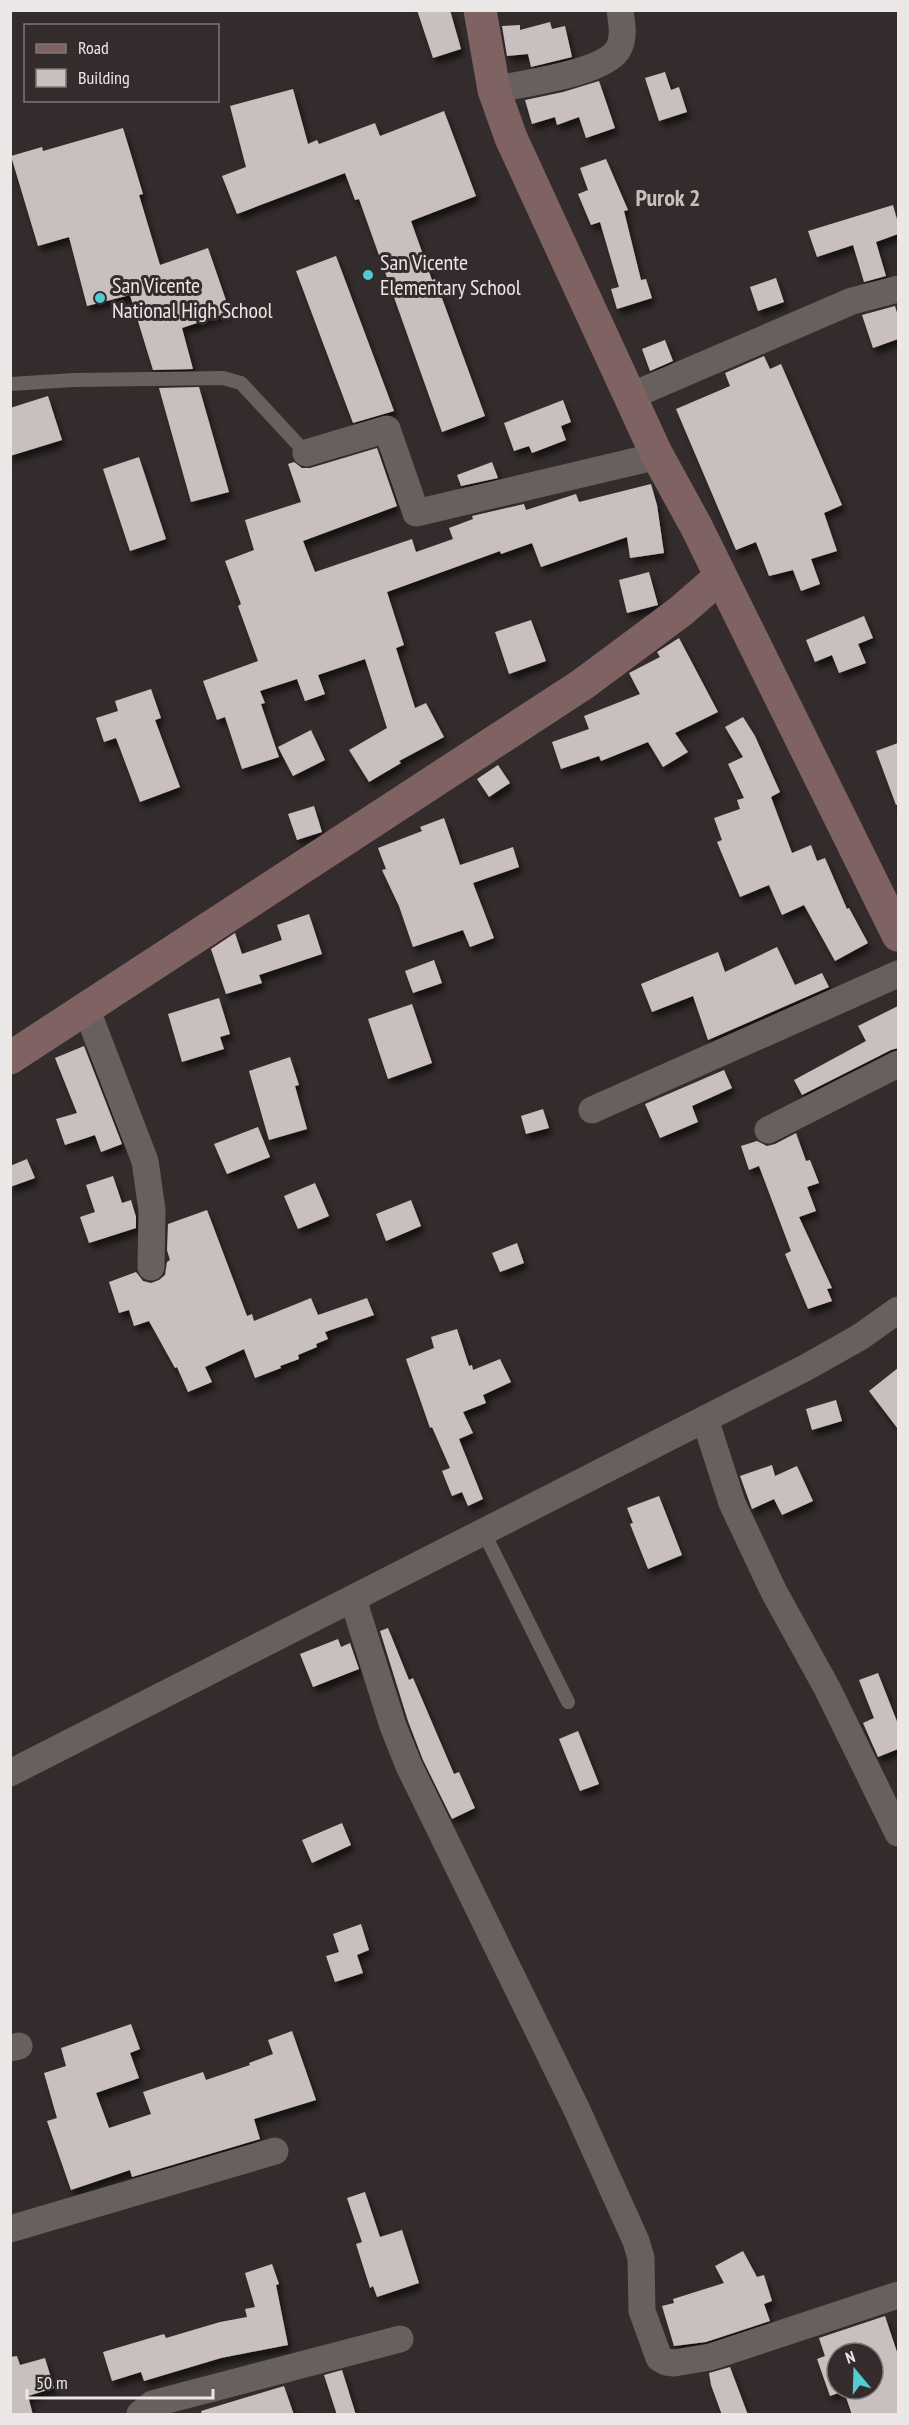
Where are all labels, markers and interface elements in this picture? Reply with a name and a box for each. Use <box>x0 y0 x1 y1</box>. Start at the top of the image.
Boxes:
legend <box>24 24 219 102</box>
text: Road <box>78 36 109 59</box>
text: Building <box>78 66 130 89</box>
district label: Purok 2 <box>636 182 701 213</box>
place label: San Vicente Elementary School <box>380 248 522 301</box>
marker: San Vicente Elementary School <box>361 268 375 282</box>
place label: San Vicente National High School <box>112 271 274 324</box>
marker: San Vicente National High School <box>93 291 107 305</box>
north arrow <box>825 2341 885 2401</box>
text: N <box>843 2346 857 2368</box>
scale bar <box>27 2362 213 2400</box>
text: 50 m <box>36 2371 68 2394</box>

